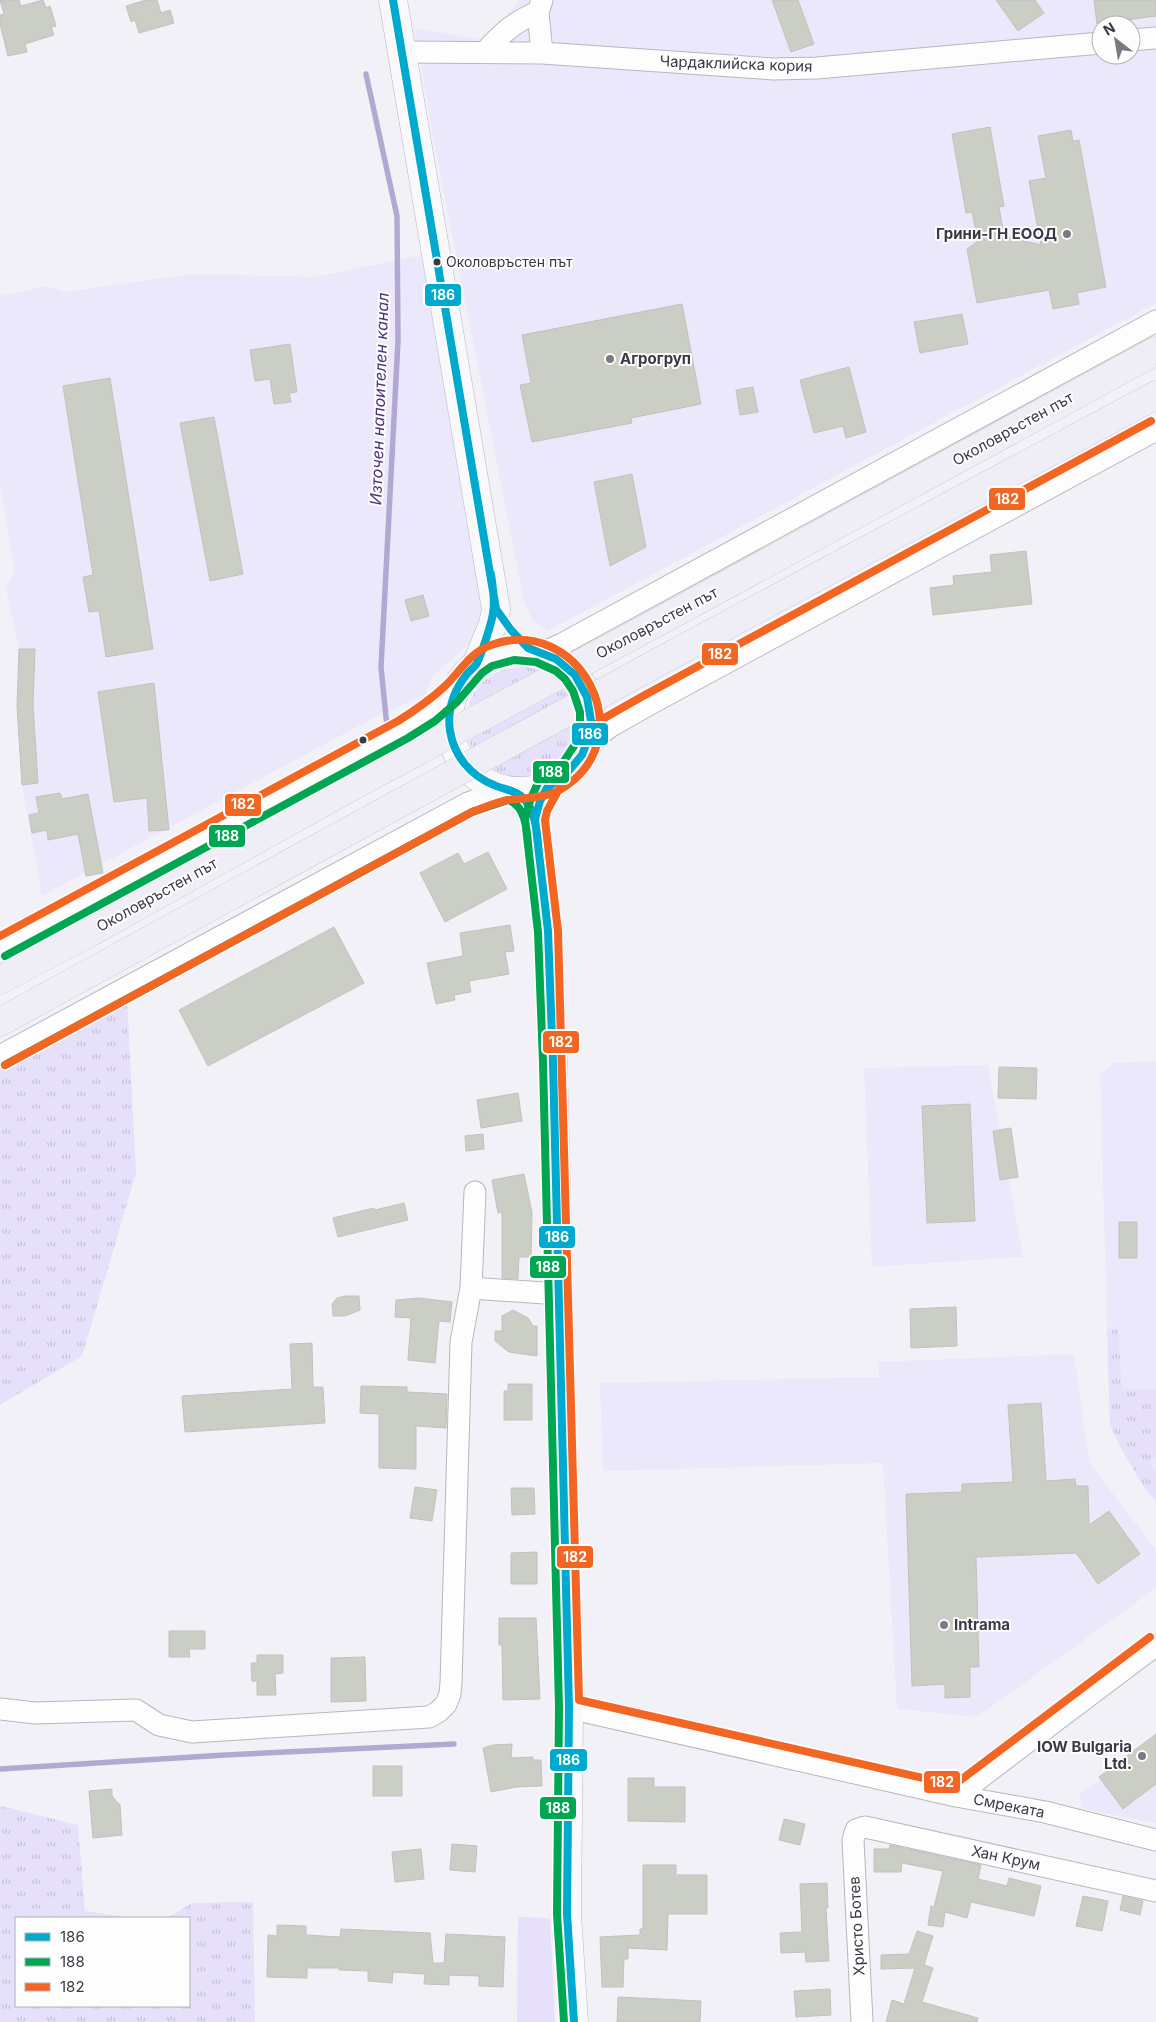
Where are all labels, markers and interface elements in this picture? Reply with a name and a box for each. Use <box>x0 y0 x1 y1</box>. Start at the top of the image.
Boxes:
north arrow <box>1091 15 1141 65</box>
text: N <box>1100 18 1118 38</box>
street label: Чардаклийска кория <box>659 51 813 76</box>
place label: Грини-ГН ЕООД <box>936 224 1057 243</box>
marker: Грини-ГН ЕООД <box>1061 228 1073 240</box>
place label: Околовръстен път <box>446 253 573 270</box>
marker: Околовръстен път <box>432 257 442 267</box>
line badge: 186 <box>424 283 462 307</box>
text: 186 <box>431 286 455 303</box>
water label: Източен напоителен канал <box>365 292 393 506</box>
place label: Агрогруп <box>620 349 691 368</box>
marker: Агрогруп <box>604 353 616 365</box>
street label: Околовръстен път <box>949 387 1077 470</box>
line badge: 182 <box>988 487 1026 511</box>
text: 182 <box>995 490 1019 507</box>
street label: Околовръстен път <box>592 582 721 663</box>
line badge: 182 <box>701 642 739 666</box>
text: 182 <box>708 645 732 662</box>
line badge: 186 <box>571 722 609 746</box>
text: 186 <box>578 725 602 742</box>
unlabelled marker <box>358 735 368 745</box>
line badge: 188 <box>532 760 570 784</box>
text: 188 <box>539 763 563 780</box>
line badge: 182 <box>224 793 262 817</box>
text: 182 <box>231 795 255 812</box>
line badge: 188 <box>208 824 246 848</box>
text: 188 <box>215 827 239 844</box>
street label: Околовръстен път <box>93 853 221 936</box>
line badge: 182 <box>542 1030 580 1054</box>
text: 182 <box>549 1033 573 1050</box>
line badge: 186 <box>538 1225 576 1249</box>
text: 186 <box>545 1228 569 1245</box>
line badge: 188 <box>529 1255 567 1279</box>
text: 188 <box>536 1258 560 1275</box>
line badge: 182 <box>556 1545 594 1569</box>
text: 182 <box>563 1548 587 1565</box>
place label: Intrama <box>954 1615 1010 1634</box>
marker: Intrama <box>938 1619 950 1631</box>
place label: IOW Bulgaria Ltd. <box>1037 1737 1132 1773</box>
line badge: 186 <box>549 1748 588 1772</box>
marker: IOW Bulgaria Ltd. <box>1136 1750 1148 1762</box>
text: 186 <box>556 1751 580 1768</box>
line badge: 182 <box>923 1770 961 1794</box>
text: 182 <box>930 1773 954 1790</box>
street label: Смреката <box>972 1789 1046 1822</box>
line badge: 188 <box>539 1796 577 1820</box>
text: 188 <box>546 1799 570 1816</box>
street label: Хан Крум <box>970 1841 1042 1874</box>
street label: Христо Ботев <box>844 1876 869 1976</box>
legend <box>15 1917 190 2007</box>
text: 186 <box>60 1927 85 1946</box>
text: 188 <box>60 1952 85 1971</box>
text: 182 <box>60 1977 85 1996</box>

